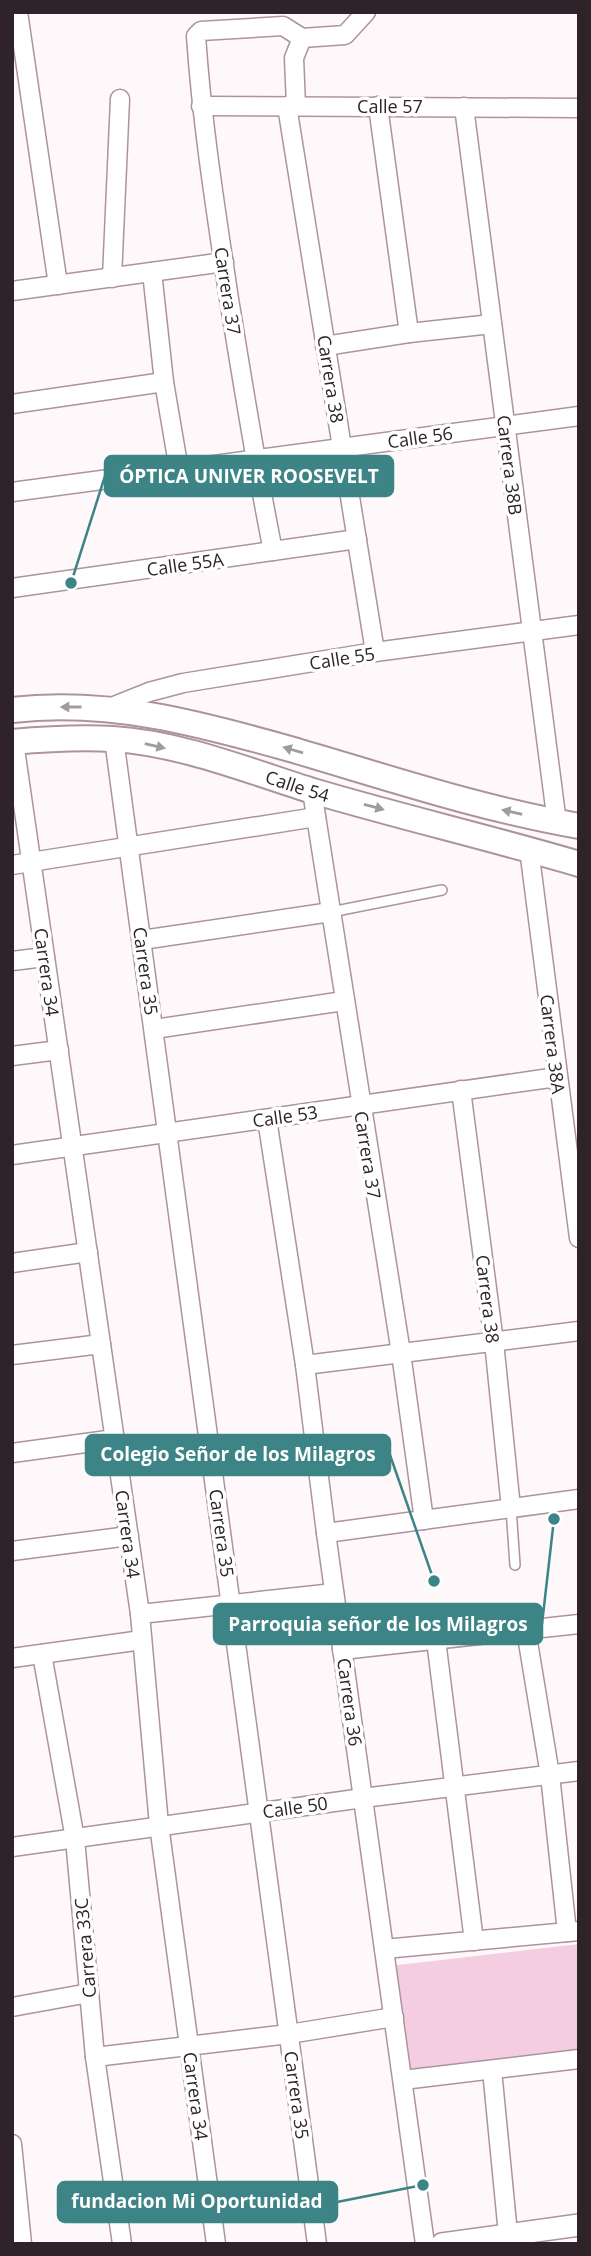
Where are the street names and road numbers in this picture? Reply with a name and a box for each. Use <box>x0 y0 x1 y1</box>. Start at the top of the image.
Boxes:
street label: Calle 57 <box>357 94 423 118</box>
street label: Carrera 37 <box>209 245 247 337</box>
street label: Carrera 38 <box>312 333 350 425</box>
street label: Carrera 38B <box>492 414 528 516</box>
street label: Calle 56 <box>386 421 454 453</box>
street label: Calle 55A <box>145 547 225 581</box>
street label: Calle 55 <box>308 641 376 675</box>
street label: Calle 54 <box>262 764 332 807</box>
street label: Carrera 35 <box>128 925 164 1017</box>
street label: Carrera 34 <box>29 926 65 1018</box>
street label: Carrera 38A <box>535 993 571 1096</box>
street label: Calle 53 <box>251 1100 319 1132</box>
street label: Carrera 37 <box>349 1109 387 1201</box>
street label: Carrera 38 <box>471 1253 505 1345</box>
street label: Carrera 35 <box>204 1487 240 1579</box>
street label: Carrera 34 <box>110 1488 146 1580</box>
street label: Carrera 36 <box>332 1656 368 1748</box>
street label: Calle 50 <box>261 1791 329 1823</box>
street label: Carrera 33C <box>69 1897 101 1999</box>
street label: Carrera 35 <box>279 2049 315 2141</box>
street label: Carrera 34 <box>178 2050 214 2142</box>

